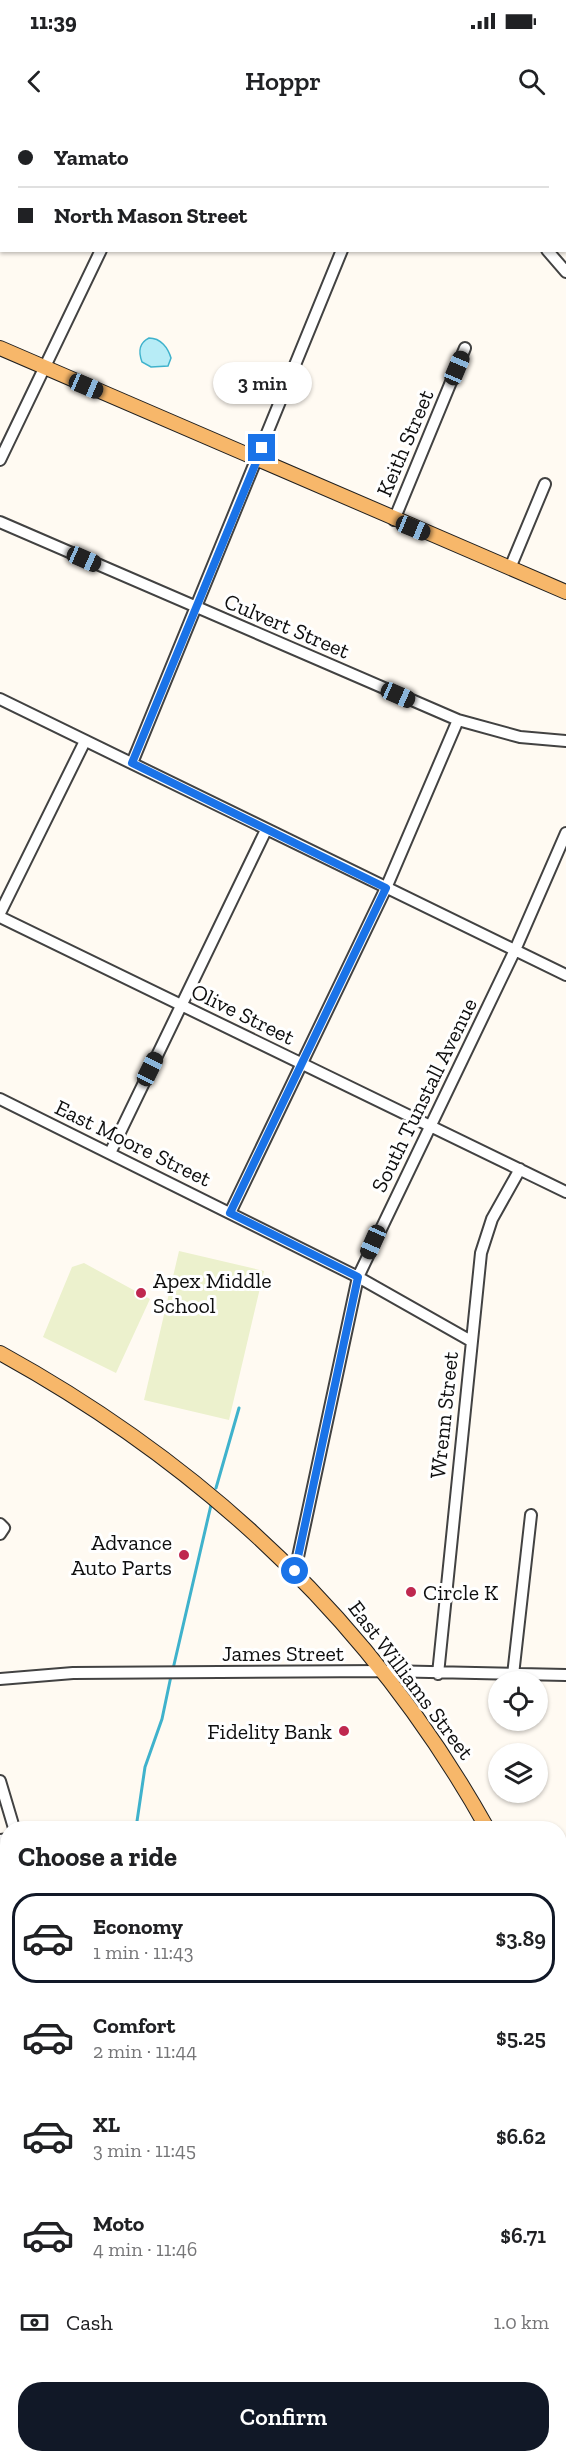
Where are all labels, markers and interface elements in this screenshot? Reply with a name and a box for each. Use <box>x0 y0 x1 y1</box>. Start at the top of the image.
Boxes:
text: 11:39 <box>30 8 77 35</box>
icon: back <box>18 65 51 98</box>
text: Hoppr <box>245 65 321 97</box>
icon: search <box>515 65 548 98</box>
text: Yamato <box>54 144 129 171</box>
text: North Mason Street <box>54 202 247 229</box>
car <box>442 348 472 388</box>
callout: 3 min <box>212 361 312 403</box>
car <box>66 371 106 401</box>
text: 3 min <box>238 371 287 395</box>
street label: Keith Street <box>370 385 440 500</box>
route end <box>248 434 275 461</box>
car <box>393 513 433 543</box>
car <box>64 543 104 575</box>
street label: Culvert Street <box>220 587 355 665</box>
car <box>378 679 418 711</box>
street label: Olive Street <box>187 977 300 1051</box>
street label: South Tunstall Avenue <box>365 993 483 1197</box>
car <box>134 1049 166 1089</box>
street label: East Moore Street <box>51 1094 216 1193</box>
car <box>357 1222 389 1262</box>
place label: Apex Middle School <box>153 1267 272 1319</box>
marker: Apex Middle School <box>134 1286 148 1300</box>
street label: Wrenn Street <box>424 1349 464 1480</box>
place label: Advance Auto Parts <box>71 1529 172 1581</box>
marker: Advance Auto Parts <box>177 1548 191 1562</box>
route start <box>281 1557 308 1584</box>
place label: Circle K <box>423 1579 498 1606</box>
marker: Circle K <box>404 1585 418 1599</box>
street label: East Williams Street <box>342 1595 480 1765</box>
street label: James Street <box>222 1640 345 1667</box>
map controls <box>488 1671 548 1803</box>
button: locate <box>488 1671 548 1731</box>
place label: Fidelity Bank <box>207 1718 333 1745</box>
marker: Fidelity Bank <box>337 1724 351 1738</box>
button: layers <box>488 1743 548 1803</box>
text: Choose a ride <box>18 1841 177 1873</box>
icon: car <box>21 1911 75 1965</box>
text: Economy <box>93 1913 183 1940</box>
text: $3.89 <box>496 1925 546 1952</box>
text: 1 min · 11:43 <box>93 1940 193 1964</box>
icon: car <box>21 2010 75 2064</box>
text: Comfort <box>93 2012 175 2039</box>
text: $5.25 <box>496 2024 546 2051</box>
text: 2 min · 11:44 <box>93 2039 197 2063</box>
icon: car <box>21 2109 75 2163</box>
text: XL <box>93 2111 120 2138</box>
text: $6.62 <box>496 2123 546 2150</box>
text: 3 min · 11:45 <box>93 2138 196 2162</box>
icon: car <box>21 2208 75 2262</box>
text: Moto <box>93 2210 144 2237</box>
text: $6.71 <box>500 2222 546 2249</box>
text: 4 min · 11:46 <box>93 2237 197 2261</box>
icon: cash <box>18 2306 51 2339</box>
text: Cash <box>66 2309 113 2336</box>
text: 1.0 km <box>494 2310 549 2334</box>
button: Confirm <box>18 2382 549 2451</box>

